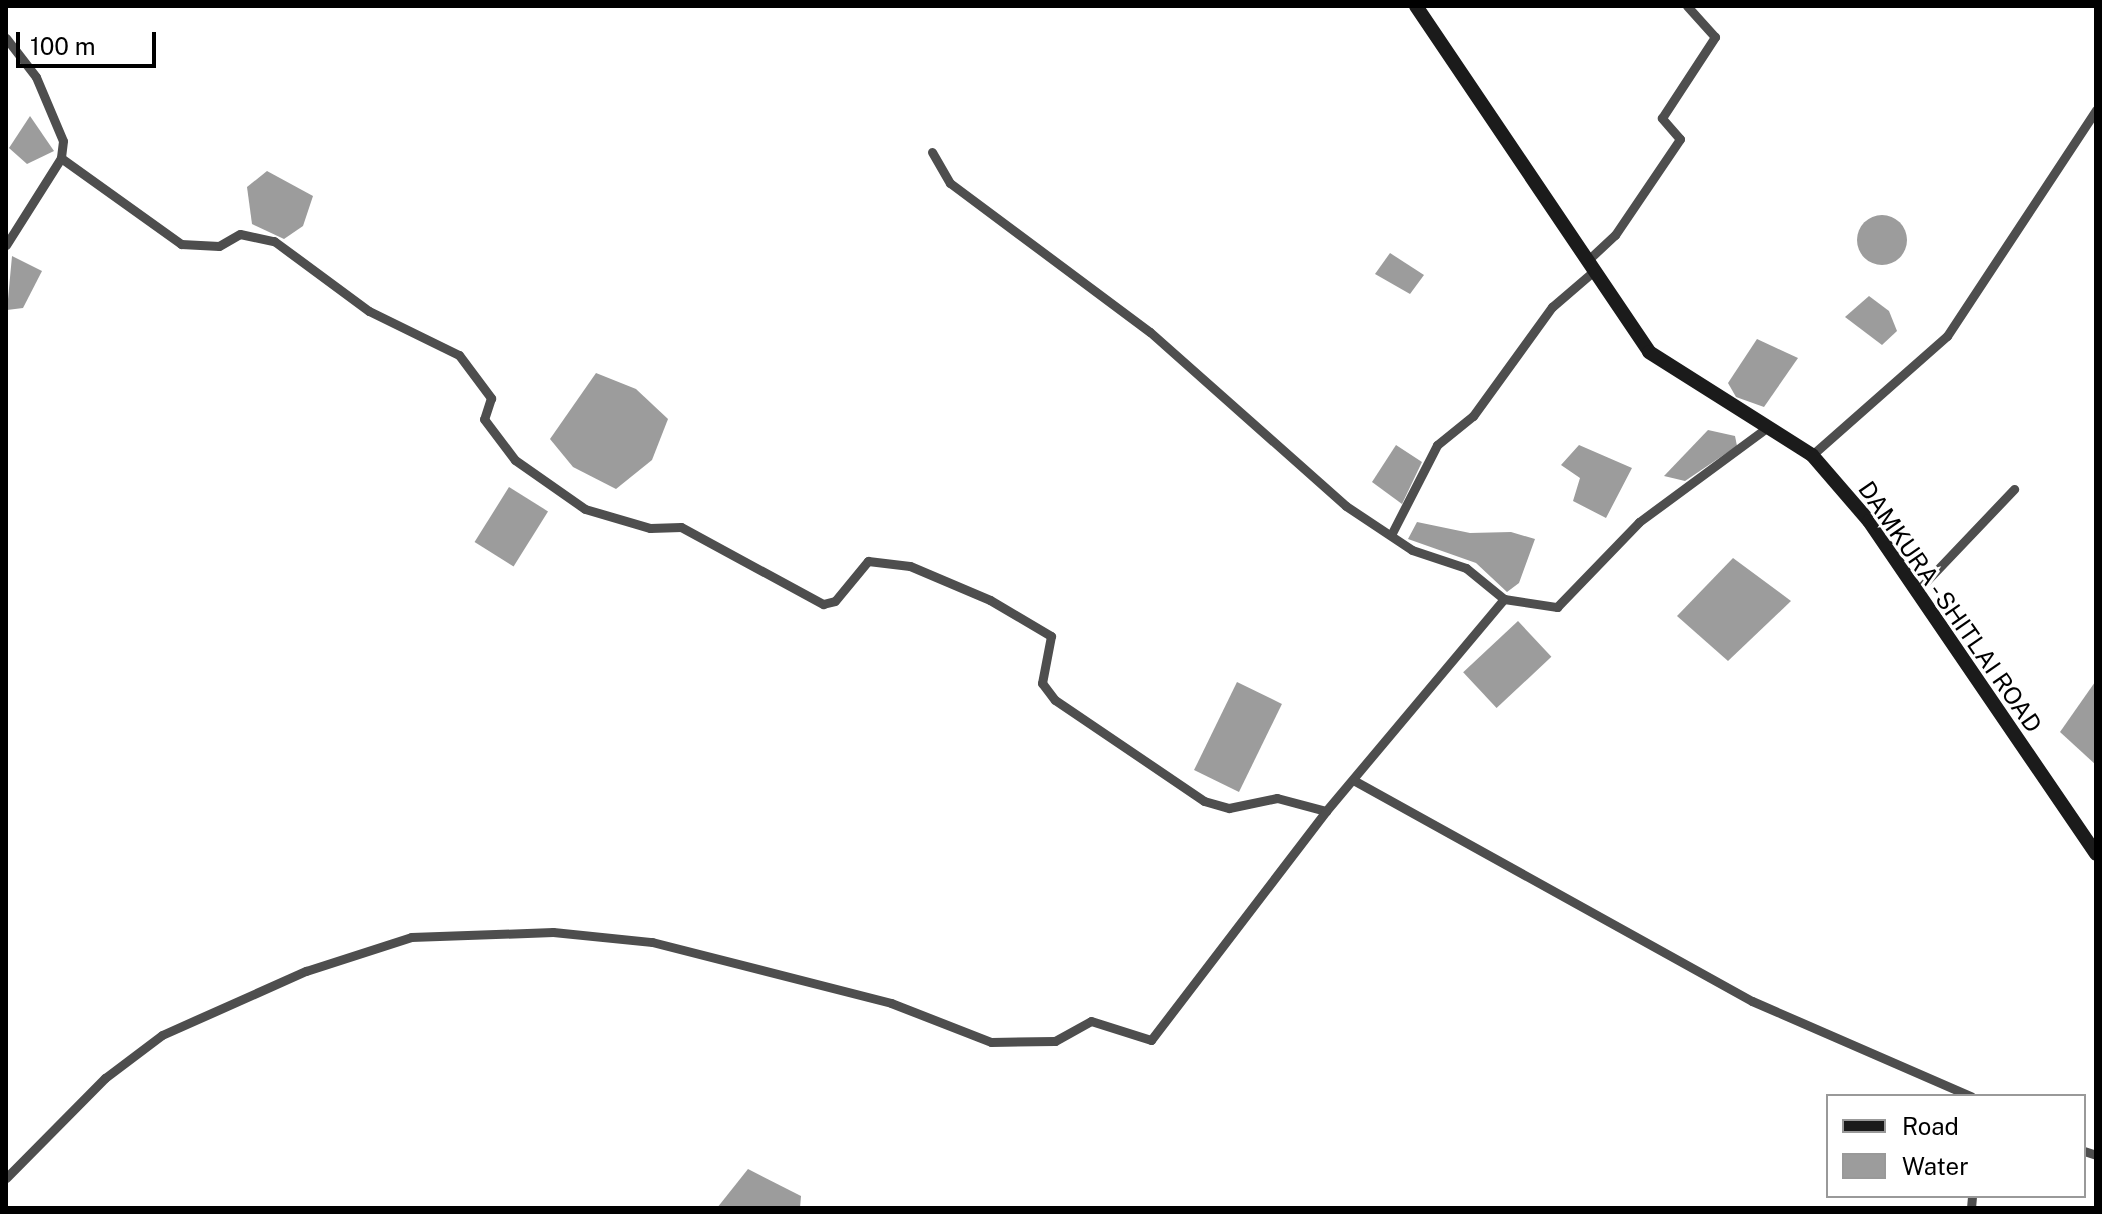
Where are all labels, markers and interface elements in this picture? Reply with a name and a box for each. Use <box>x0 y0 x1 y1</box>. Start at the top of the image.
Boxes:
scale bar <box>20 16 160 66</box>
text: 100 m <box>30 32 96 60</box>
street label: DAMKURA - SHITLAI ROAD <box>1850 473 2050 741</box>
legend <box>1826 1094 2086 1198</box>
text: Road <box>1902 1112 1959 1140</box>
text: Water <box>1902 1152 1969 1180</box>

